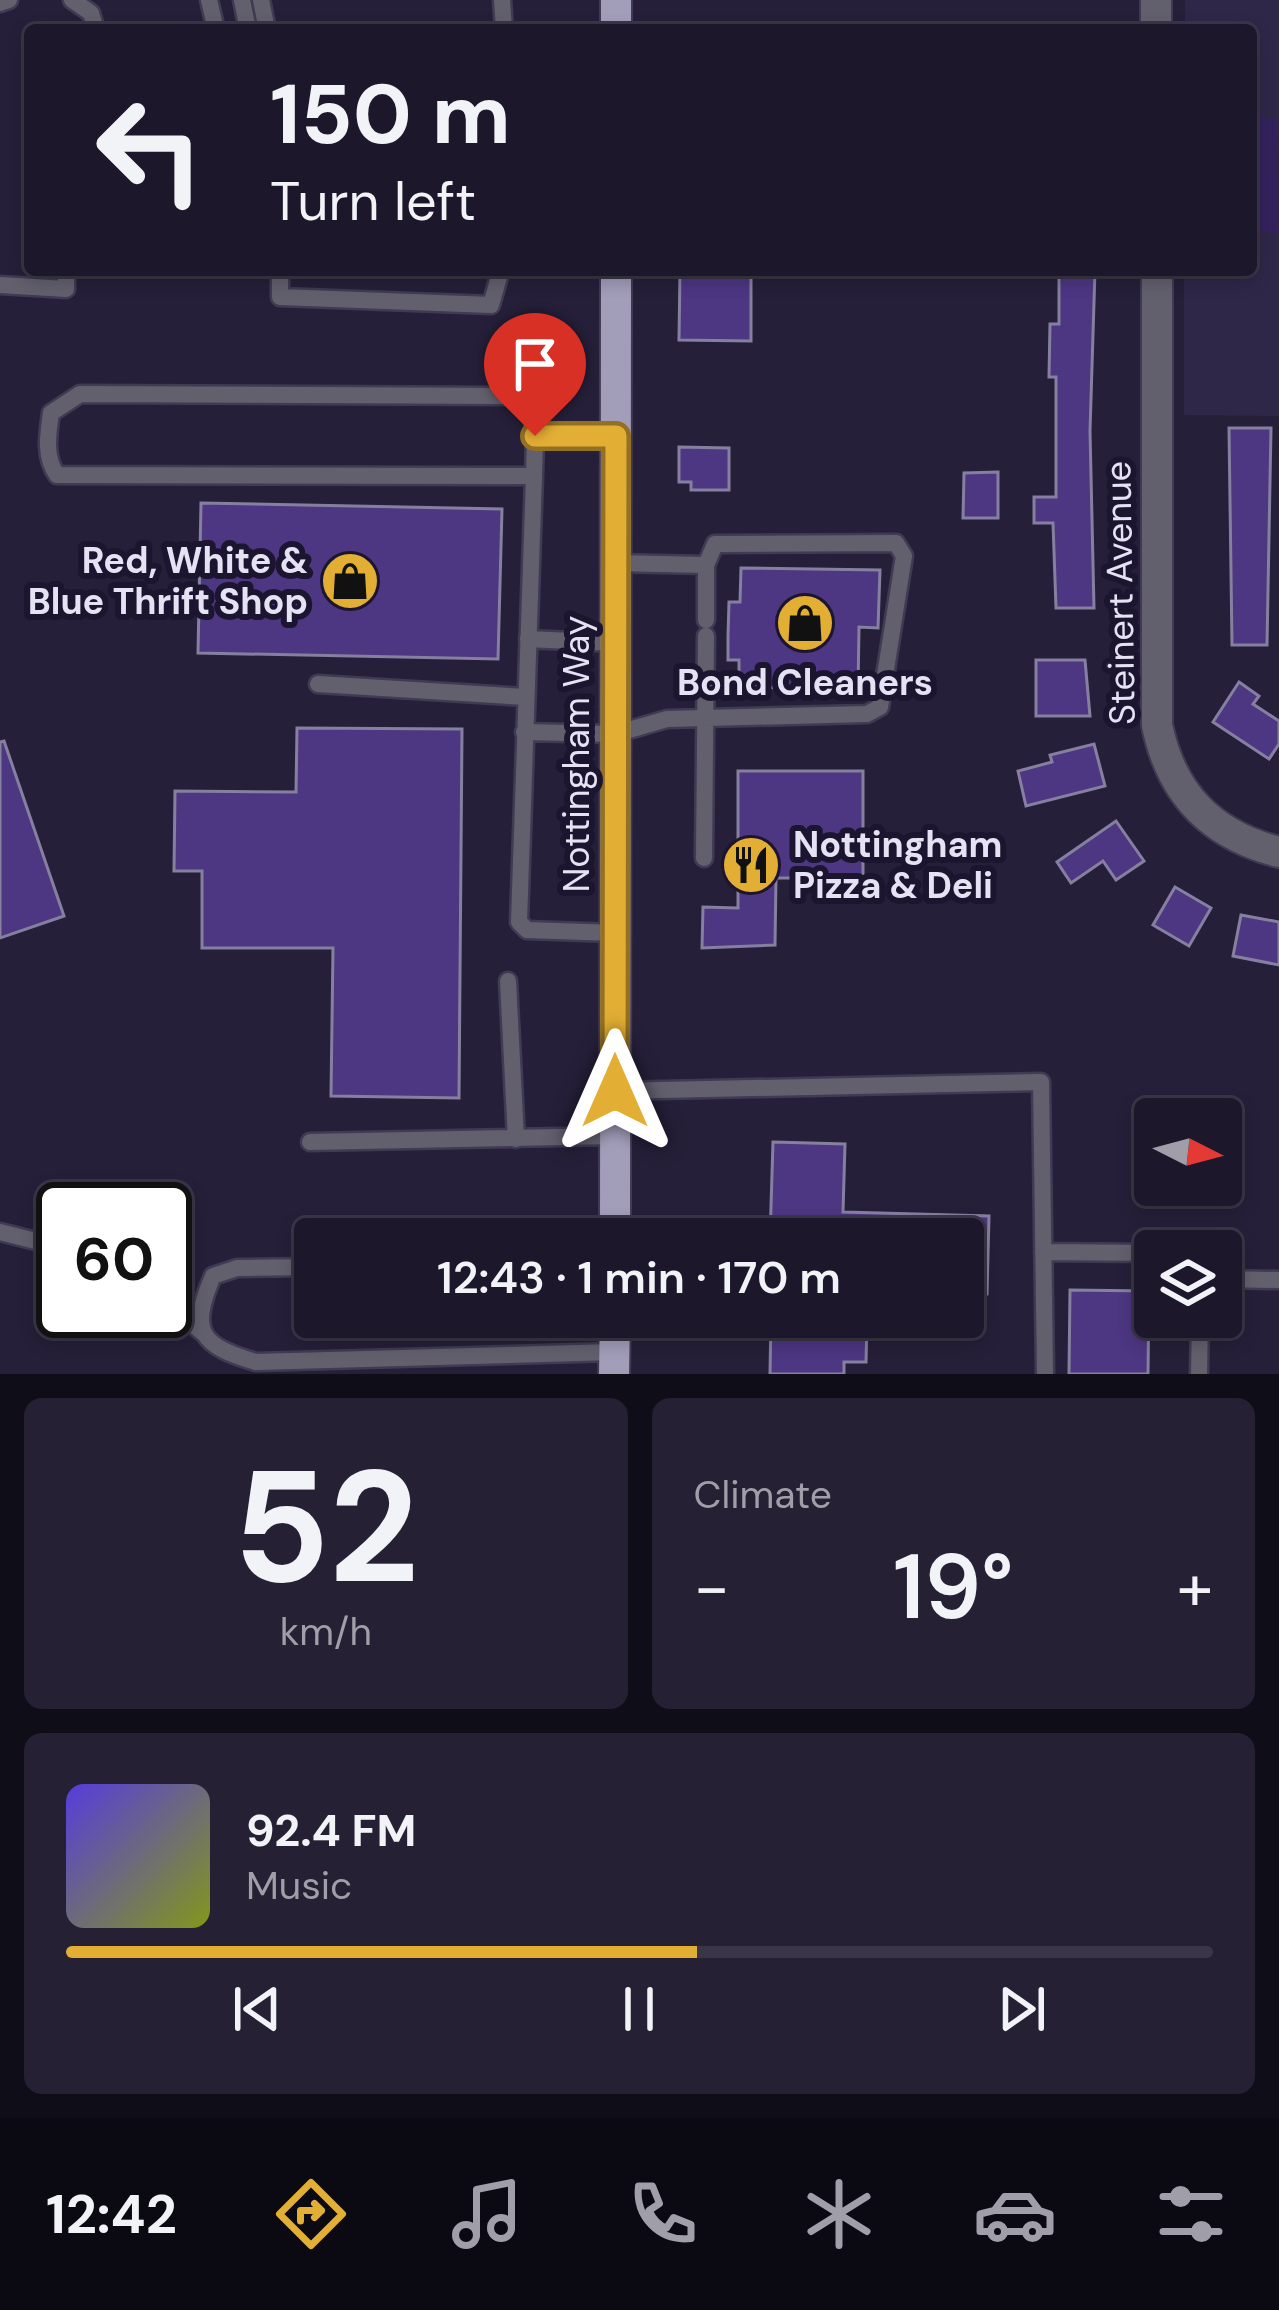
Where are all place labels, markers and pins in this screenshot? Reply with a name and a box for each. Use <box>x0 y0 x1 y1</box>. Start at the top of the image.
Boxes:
pin <box>484 313 586 436</box>
place label: Red, White & Blue Thrift Shop <box>28 537 308 625</box>
shop icon: Red, White & Blue Thrift Shop <box>319 550 381 612</box>
shop icon: Bond Cleaners <box>774 592 836 654</box>
place label: Bond Cleaners <box>677 659 933 706</box>
place label: Nottingham Pizza & Deli <box>793 821 1002 909</box>
restaurant icon: Nottingham Pizza & Deli <box>720 834 782 896</box>

